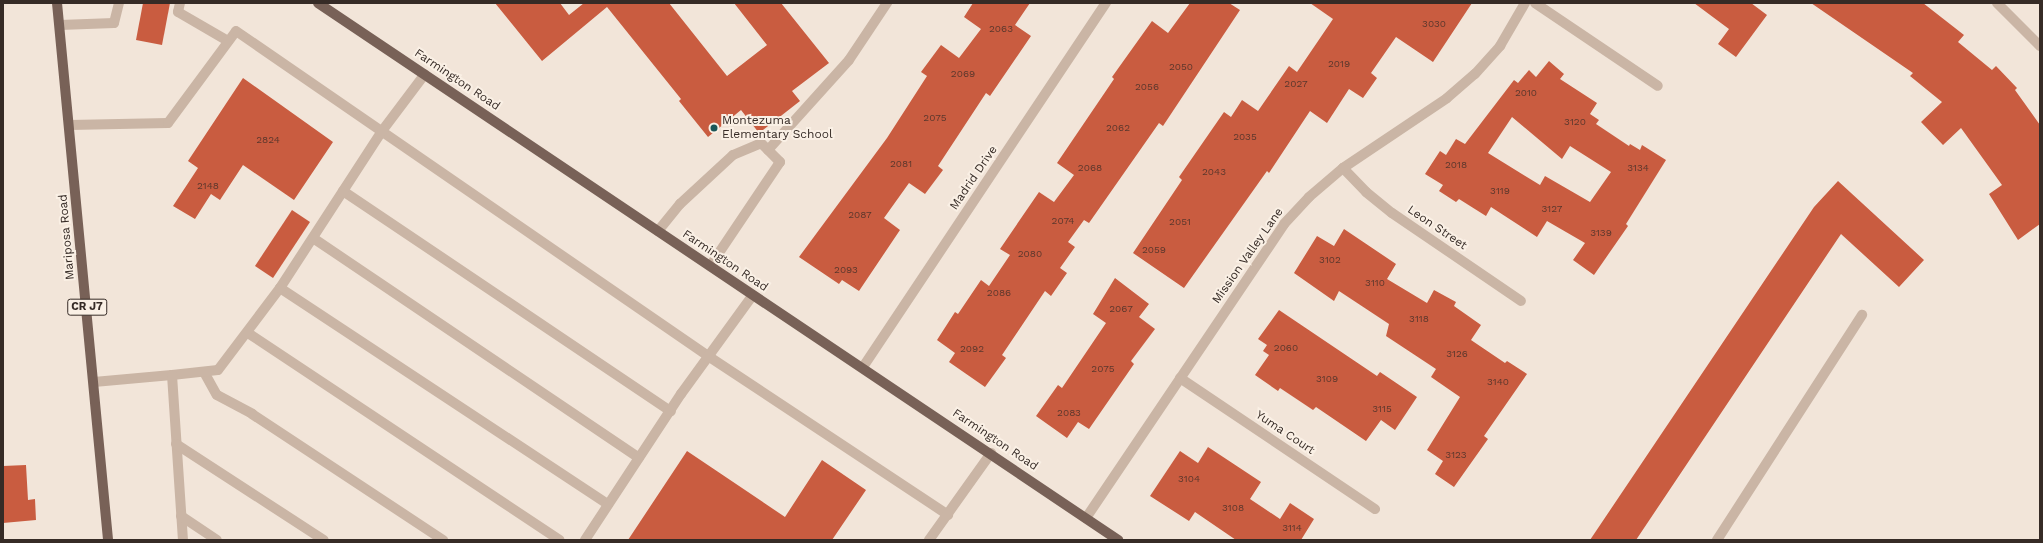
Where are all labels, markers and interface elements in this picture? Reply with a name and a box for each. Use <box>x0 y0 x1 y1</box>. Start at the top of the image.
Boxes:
house number: 3030 <box>1422 18 1446 30</box>
house number: 2063 <box>989 23 1013 35</box>
street label: Farmington Road <box>412 46 502 114</box>
house number: 2019 <box>1328 58 1350 70</box>
house number: 2050 <box>1169 61 1193 73</box>
house number: 2069 <box>951 68 975 80</box>
house number: 2027 <box>1284 78 1308 90</box>
house number: 2056 <box>1135 81 1159 93</box>
house number: 2010 <box>1515 87 1537 99</box>
house number: 2075 <box>923 112 947 124</box>
place label: Montezuma Elementary School <box>722 114 833 142</box>
house number: 3120 <box>1564 116 1586 128</box>
house number: 2062 <box>1106 122 1130 134</box>
marker: Montezuma Elementary School <box>709 123 719 133</box>
house number: 2035 <box>1233 131 1257 143</box>
house number: 2824 <box>256 134 280 146</box>
street label: Madrid Drive <box>947 143 1001 213</box>
house number: 2081 <box>890 158 912 170</box>
house number: 2018 <box>1445 159 1467 171</box>
house number: 2068 <box>1078 162 1102 174</box>
house number: 3134 <box>1627 162 1649 174</box>
house number: 2043 <box>1202 166 1226 178</box>
house number: 2148 <box>197 180 219 192</box>
house number: 3119 <box>1490 185 1510 197</box>
street label: Mariposa Road <box>56 193 78 281</box>
street label: Leon Street <box>1404 203 1470 253</box>
house number: 3127 <box>1542 203 1562 215</box>
street label: Mission Valley Lane <box>1209 205 1287 307</box>
house number: 2087 <box>848 209 872 221</box>
house number: 2074 <box>1052 215 1074 227</box>
house number: 2051 <box>1169 216 1191 228</box>
street label: Farmington Road <box>680 227 770 295</box>
house number: 3139 <box>1590 227 1612 239</box>
house number: 2059 <box>1142 244 1166 256</box>
house number: 2080 <box>1018 248 1042 260</box>
house number: 3102 <box>1319 254 1341 266</box>
house number: 2093 <box>834 264 858 276</box>
house number: 3110 <box>1365 277 1385 289</box>
house number: 2086 <box>987 287 1011 299</box>
road number: CR J7 <box>67 298 107 316</box>
house number: 2067 <box>1109 303 1133 315</box>
house number: 3118 <box>1409 313 1429 325</box>
house number: 2060 <box>1274 342 1298 354</box>
house number: 2092 <box>960 343 984 355</box>
house number: 3126 <box>1446 348 1468 360</box>
house number: 2075 <box>1091 363 1115 375</box>
house number: 3109 <box>1316 373 1338 385</box>
house number: 3140 <box>1487 376 1509 388</box>
house number: 3115 <box>1372 403 1392 415</box>
street label: Farmington Road <box>950 406 1040 474</box>
house number: 2083 <box>1057 407 1081 419</box>
street label: Yuma Court <box>1253 408 1317 458</box>
house number: 3123 <box>1445 449 1467 461</box>
house number: 3104 <box>1178 473 1200 485</box>
house number: 3108 <box>1222 502 1244 514</box>
house number: 3114 <box>1282 522 1302 534</box>

